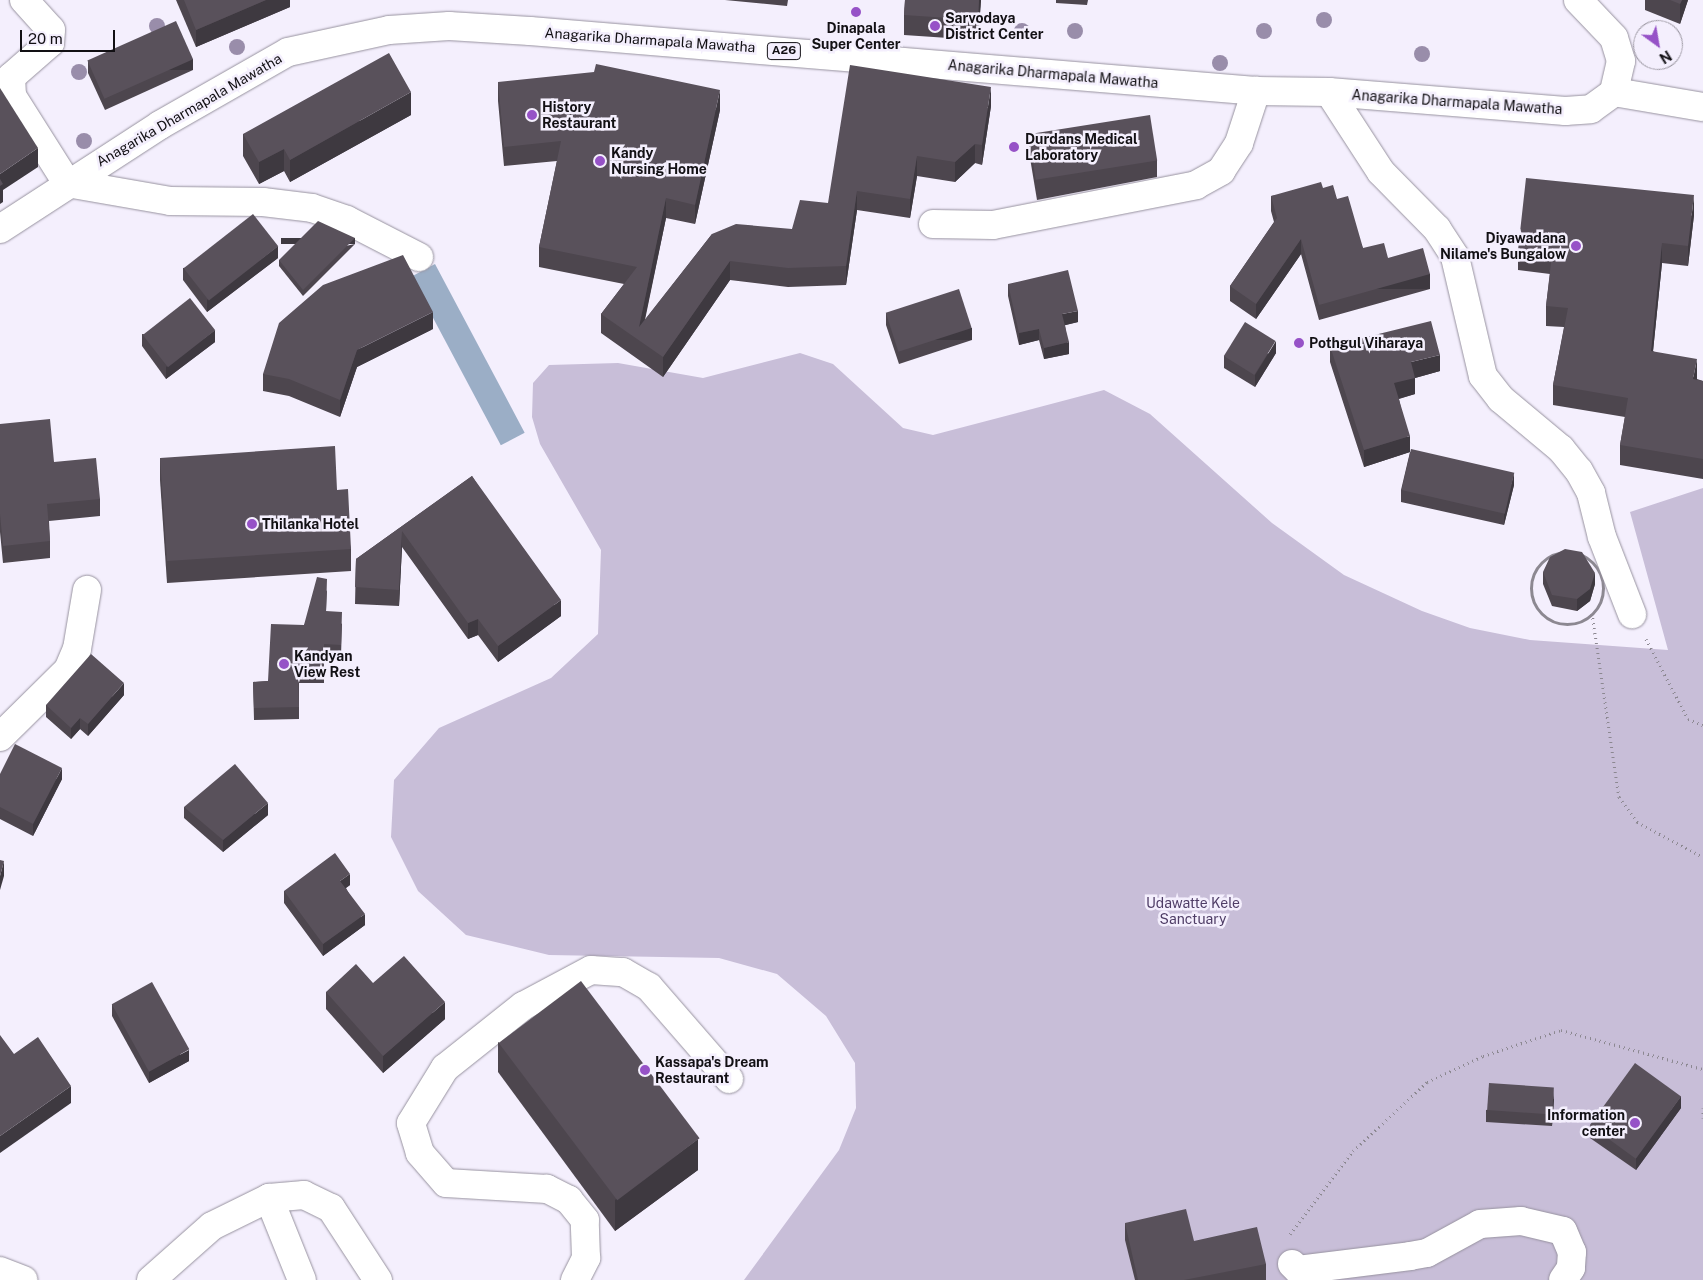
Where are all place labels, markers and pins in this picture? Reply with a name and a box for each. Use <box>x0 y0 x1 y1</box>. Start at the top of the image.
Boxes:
marker: Dinapala Super Center <box>850 6 862 18</box>
place label: Sarvodaya District Center <box>945 10 1044 42</box>
place label: Dinapala Super Center <box>811 20 901 52</box>
marker: Sarvodaya District Center <box>929 20 941 32</box>
place label: History Restaurant <box>542 99 616 132</box>
marker: History Restaurant <box>526 109 538 121</box>
place label: Durdans Medical Laboratory <box>1025 131 1138 164</box>
marker: Durdans Medical Laboratory <box>1007 140 1021 154</box>
place label: Kandy Nursing Home <box>611 145 707 178</box>
marker: Kandy Nursing Home <box>593 154 607 168</box>
place label: Diyawadana Nilame's Bungalow <box>1440 230 1566 262</box>
marker: Diyawadana Nilame's Bungalow <box>1570 240 1582 252</box>
place label: Pothgul Viharaya <box>1309 335 1423 351</box>
marker: Pothgul Viharaya <box>1293 337 1305 349</box>
place label: Thilanka Hotel <box>262 516 359 532</box>
marker: Thilanka Hotel <box>246 518 258 530</box>
place label: Kandyan View Rest <box>294 648 360 680</box>
marker: Kandyan View Rest <box>278 658 290 670</box>
place label: Kassapa's Dream Restaurant <box>655 1054 769 1086</box>
marker: Kassapa's Dream Restaurant <box>639 1064 651 1076</box>
place label: Information center <box>1547 1107 1625 1140</box>
marker: Information center <box>1629 1117 1641 1129</box>

